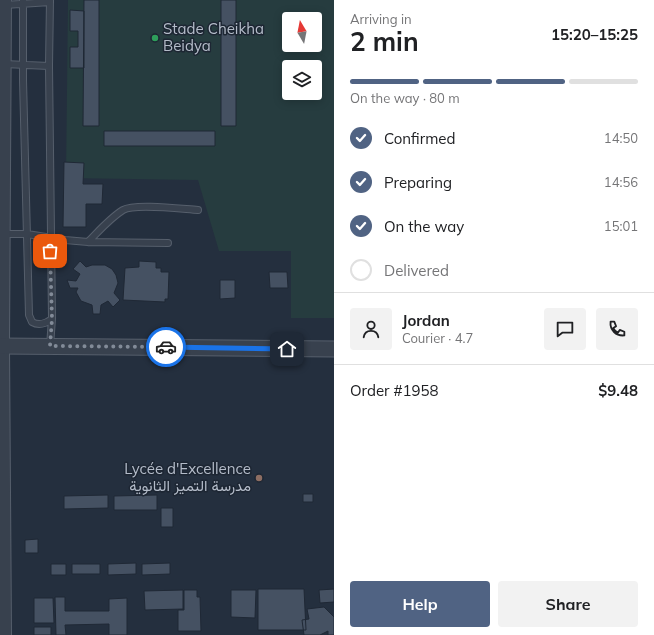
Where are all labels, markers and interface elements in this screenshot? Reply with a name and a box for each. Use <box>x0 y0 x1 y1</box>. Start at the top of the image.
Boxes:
text: Arriving in <box>350 11 412 27</box>
north arrow <box>282 12 322 52</box>
map controls <box>282 12 322 100</box>
place label: Stade Cheikha Beidya <box>163 19 264 55</box>
text: 2 min <box>350 25 419 58</box>
text: 15:20–15:25 <box>551 25 638 44</box>
marker: Stade Cheikha Beidya <box>150 33 160 43</box>
button: layers <box>282 60 322 100</box>
text: On the way · 80 m <box>350 90 460 106</box>
icon: check <box>350 127 372 149</box>
text: Confirmed <box>384 129 455 148</box>
text: 14:50 <box>604 130 638 146</box>
icon: check <box>350 171 372 193</box>
text: Preparing <box>384 173 452 192</box>
text: 14:56 <box>604 174 638 190</box>
icon: check <box>350 215 372 237</box>
text: On the way <box>384 217 464 236</box>
text: 15:01 <box>604 218 638 234</box>
pin <box>33 234 67 268</box>
icon: bag <box>39 240 61 262</box>
text: Delivered <box>384 261 449 280</box>
button: person <box>350 308 392 350</box>
button: chat <box>544 308 586 350</box>
button: phone <box>596 308 638 350</box>
text: Jordan <box>402 311 450 330</box>
courier <box>146 327 186 367</box>
text: Courier · 4.7 <box>402 330 473 346</box>
pin <box>270 332 304 366</box>
icon: car <box>155 336 177 358</box>
icon: home <box>276 338 298 360</box>
text: Order #1958 <box>350 381 438 400</box>
text: $9.48 <box>598 381 638 400</box>
place label: Lycée d'Excellence مدرسة التميز الثانوية <box>124 459 251 495</box>
marker: Lycée d'Excellence مدرسة التميز الثانوية <box>254 473 264 483</box>
button: Help <box>350 581 490 627</box>
button: Share <box>498 581 638 627</box>

